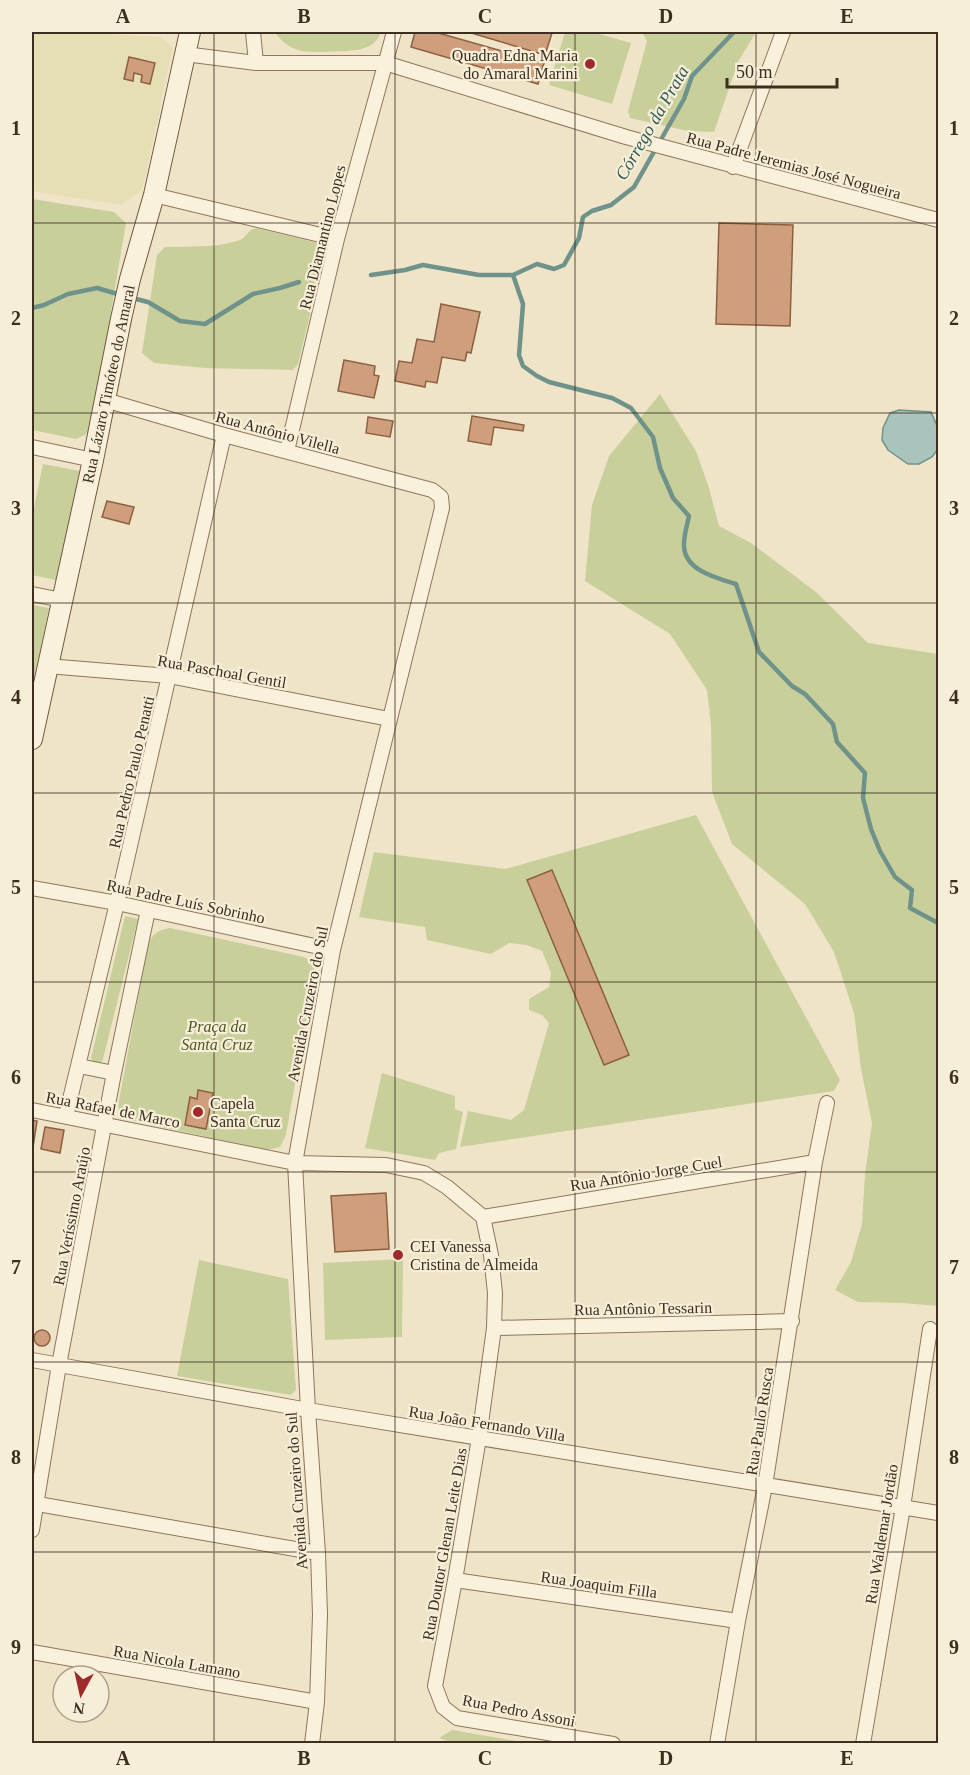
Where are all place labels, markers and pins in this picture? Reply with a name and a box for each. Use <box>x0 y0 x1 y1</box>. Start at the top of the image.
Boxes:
place label: Quadra Edna Maria do Amaral Marini <box>452 47 579 82</box>
marker: Quadra Edna Maria do Amaral Marini <box>583 57 597 71</box>
place label: Capela Santa Cruz <box>210 1095 281 1130</box>
marker: Capela Santa Cruz <box>191 1105 205 1119</box>
place label: CEI Vanessa Cristina de Almeida <box>410 1238 538 1273</box>
marker: CEI Vanessa Cristina de Almeida <box>391 1248 405 1262</box>

